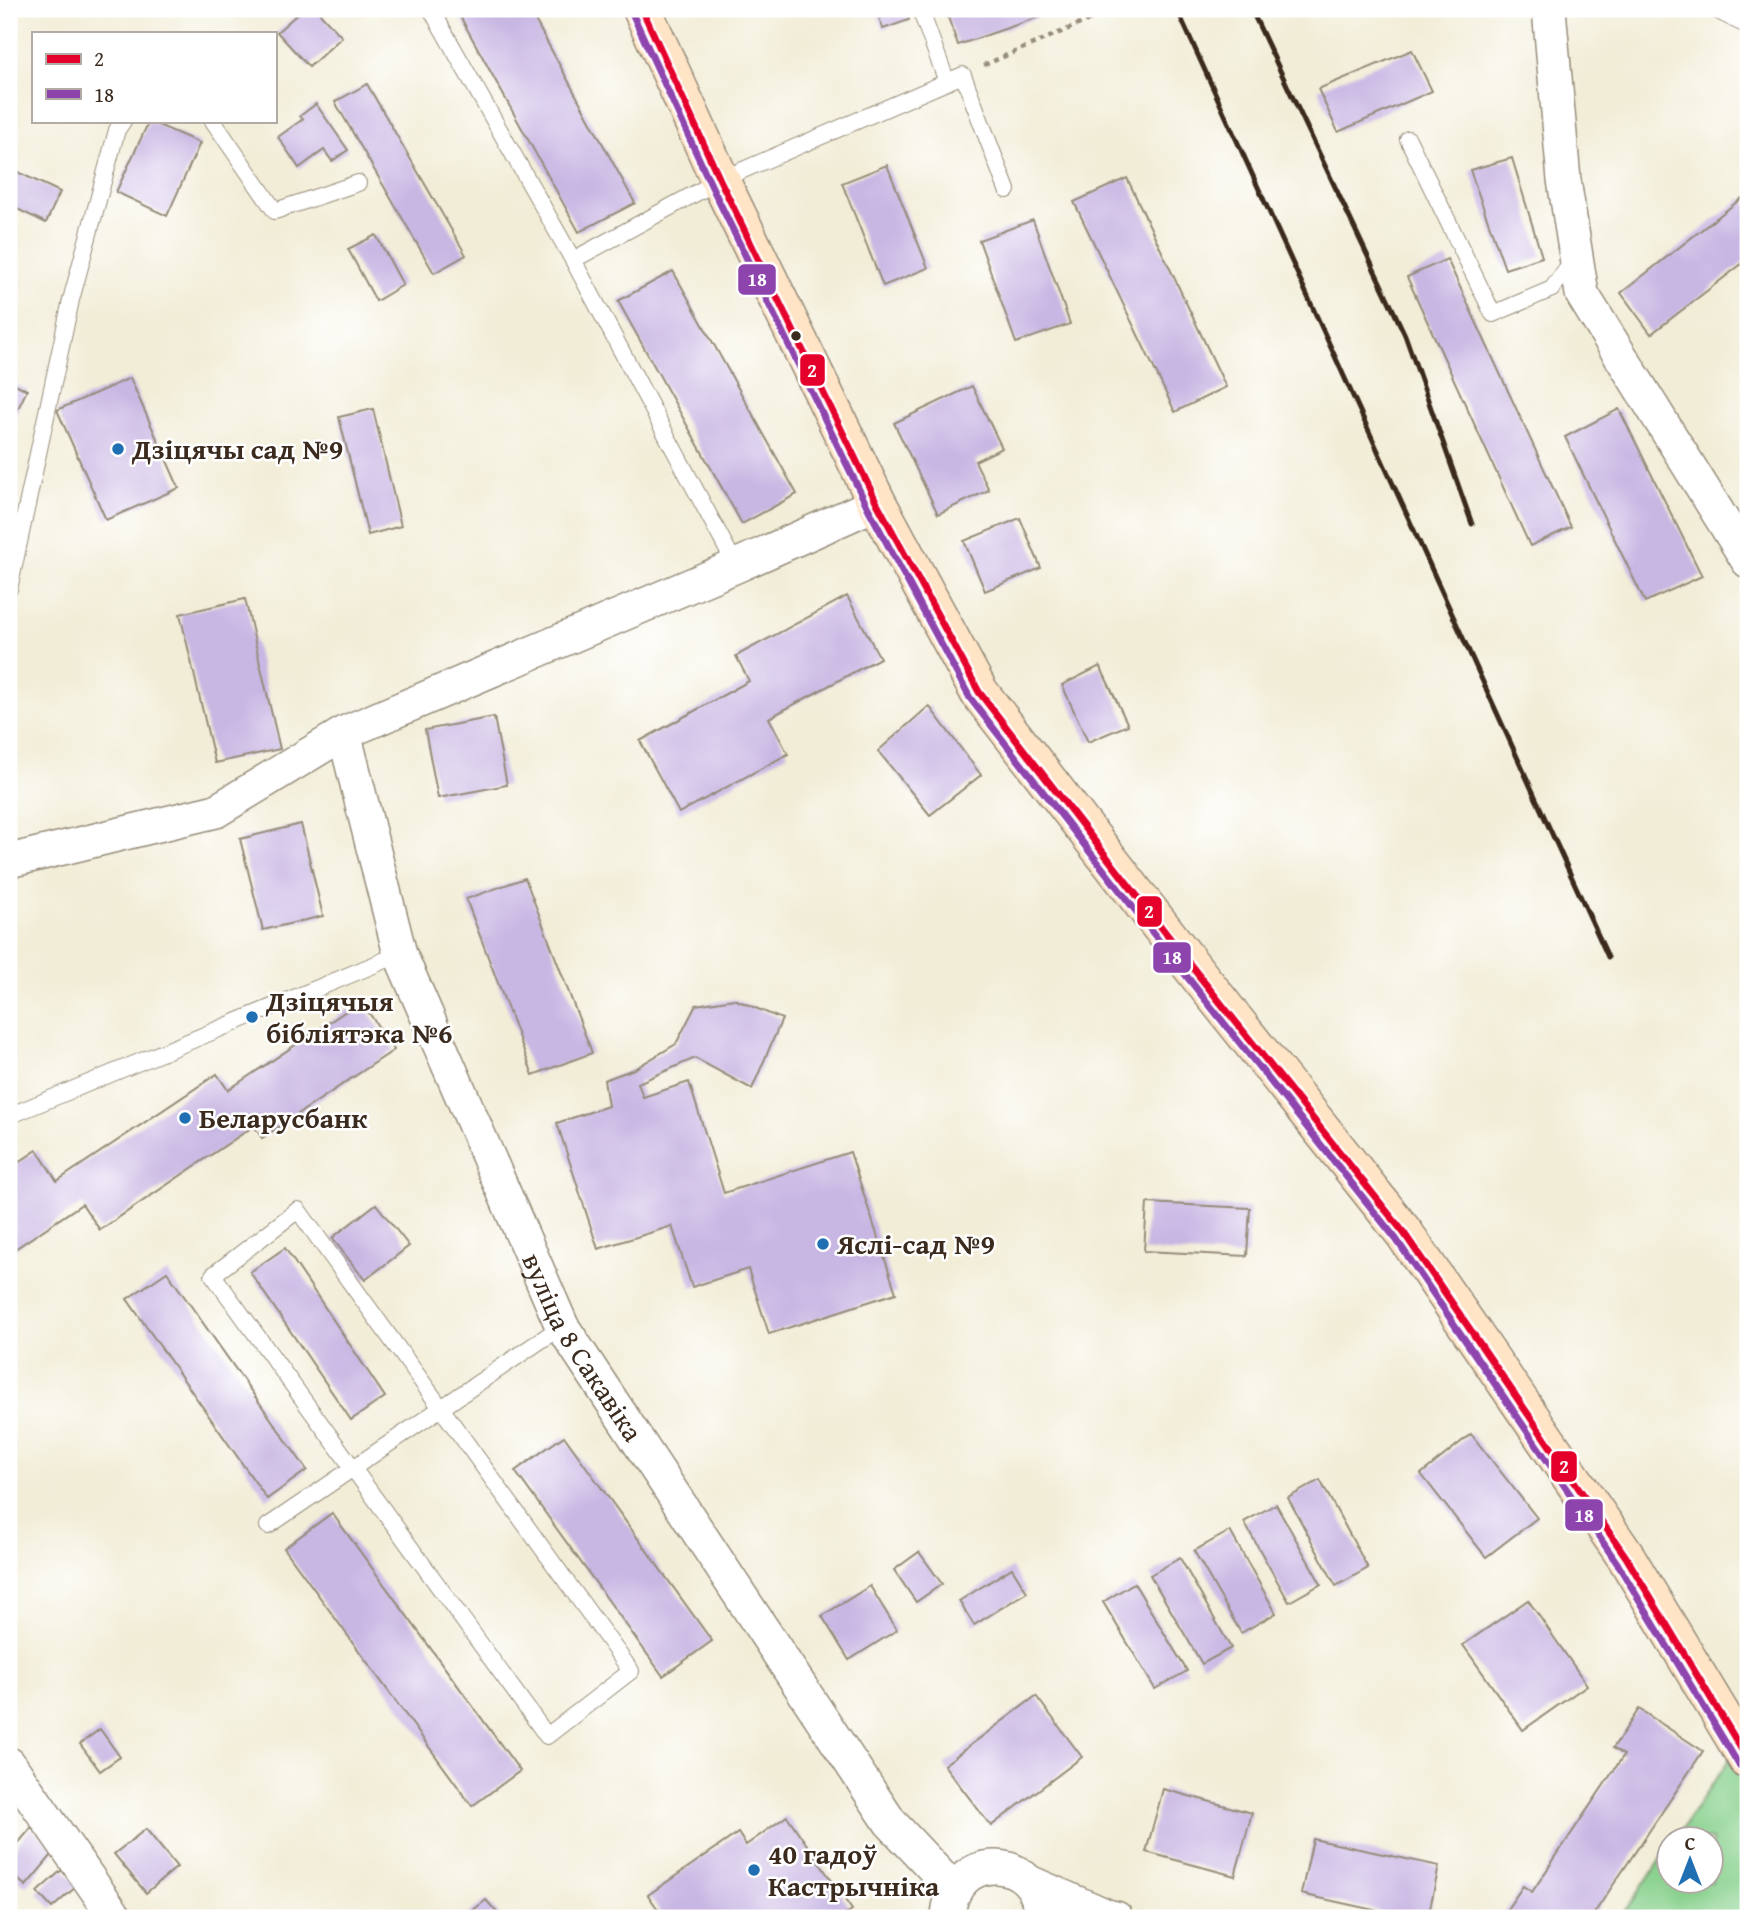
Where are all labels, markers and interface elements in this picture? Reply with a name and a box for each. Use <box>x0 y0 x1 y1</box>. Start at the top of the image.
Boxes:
legend <box>32 32 276 122</box>
text: 2 <box>94 43 104 74</box>
text: 18 <box>94 79 114 110</box>
line badge: 18 <box>737 263 777 296</box>
text: 18 <box>747 265 767 293</box>
unlabelled marker <box>789 329 803 343</box>
line badge: 2 <box>799 353 826 387</box>
text: 2 <box>807 356 817 384</box>
place label: Дзіцячы сад №9 <box>131 428 343 469</box>
marker: Дзіцячы сад №9 <box>110 441 126 457</box>
line badge: 2 <box>1136 895 1163 928</box>
text: 2 <box>1144 897 1154 925</box>
line badge: 18 <box>1152 941 1192 974</box>
text: 18 <box>1162 943 1182 971</box>
place label: Дзіцячыя бібліятэка №6 <box>265 980 453 1053</box>
marker: Дзіцячыя бібліятэка №6 <box>244 1009 260 1025</box>
place label: Беларусбанк <box>199 1097 368 1138</box>
marker: Беларусбанк <box>177 1110 193 1126</box>
place label: Яслі-сад №9 <box>836 1223 995 1264</box>
marker: Яслі-сад №9 <box>815 1236 831 1252</box>
street label: вуліца 8 Сакавіка <box>513 1246 654 1450</box>
line badge: 2 <box>1550 1450 1578 1483</box>
text: 2 <box>1559 1452 1569 1480</box>
line badge: 18 <box>1564 1498 1604 1532</box>
text: 18 <box>1574 1501 1594 1529</box>
north arrow <box>1656 1826 1726 1896</box>
text: С <box>1685 1829 1696 1857</box>
place label: 40 гадоў Кастрычніка <box>768 1833 940 1906</box>
marker: 40 гадоў Кастрычніка <box>746 1862 762 1878</box>

